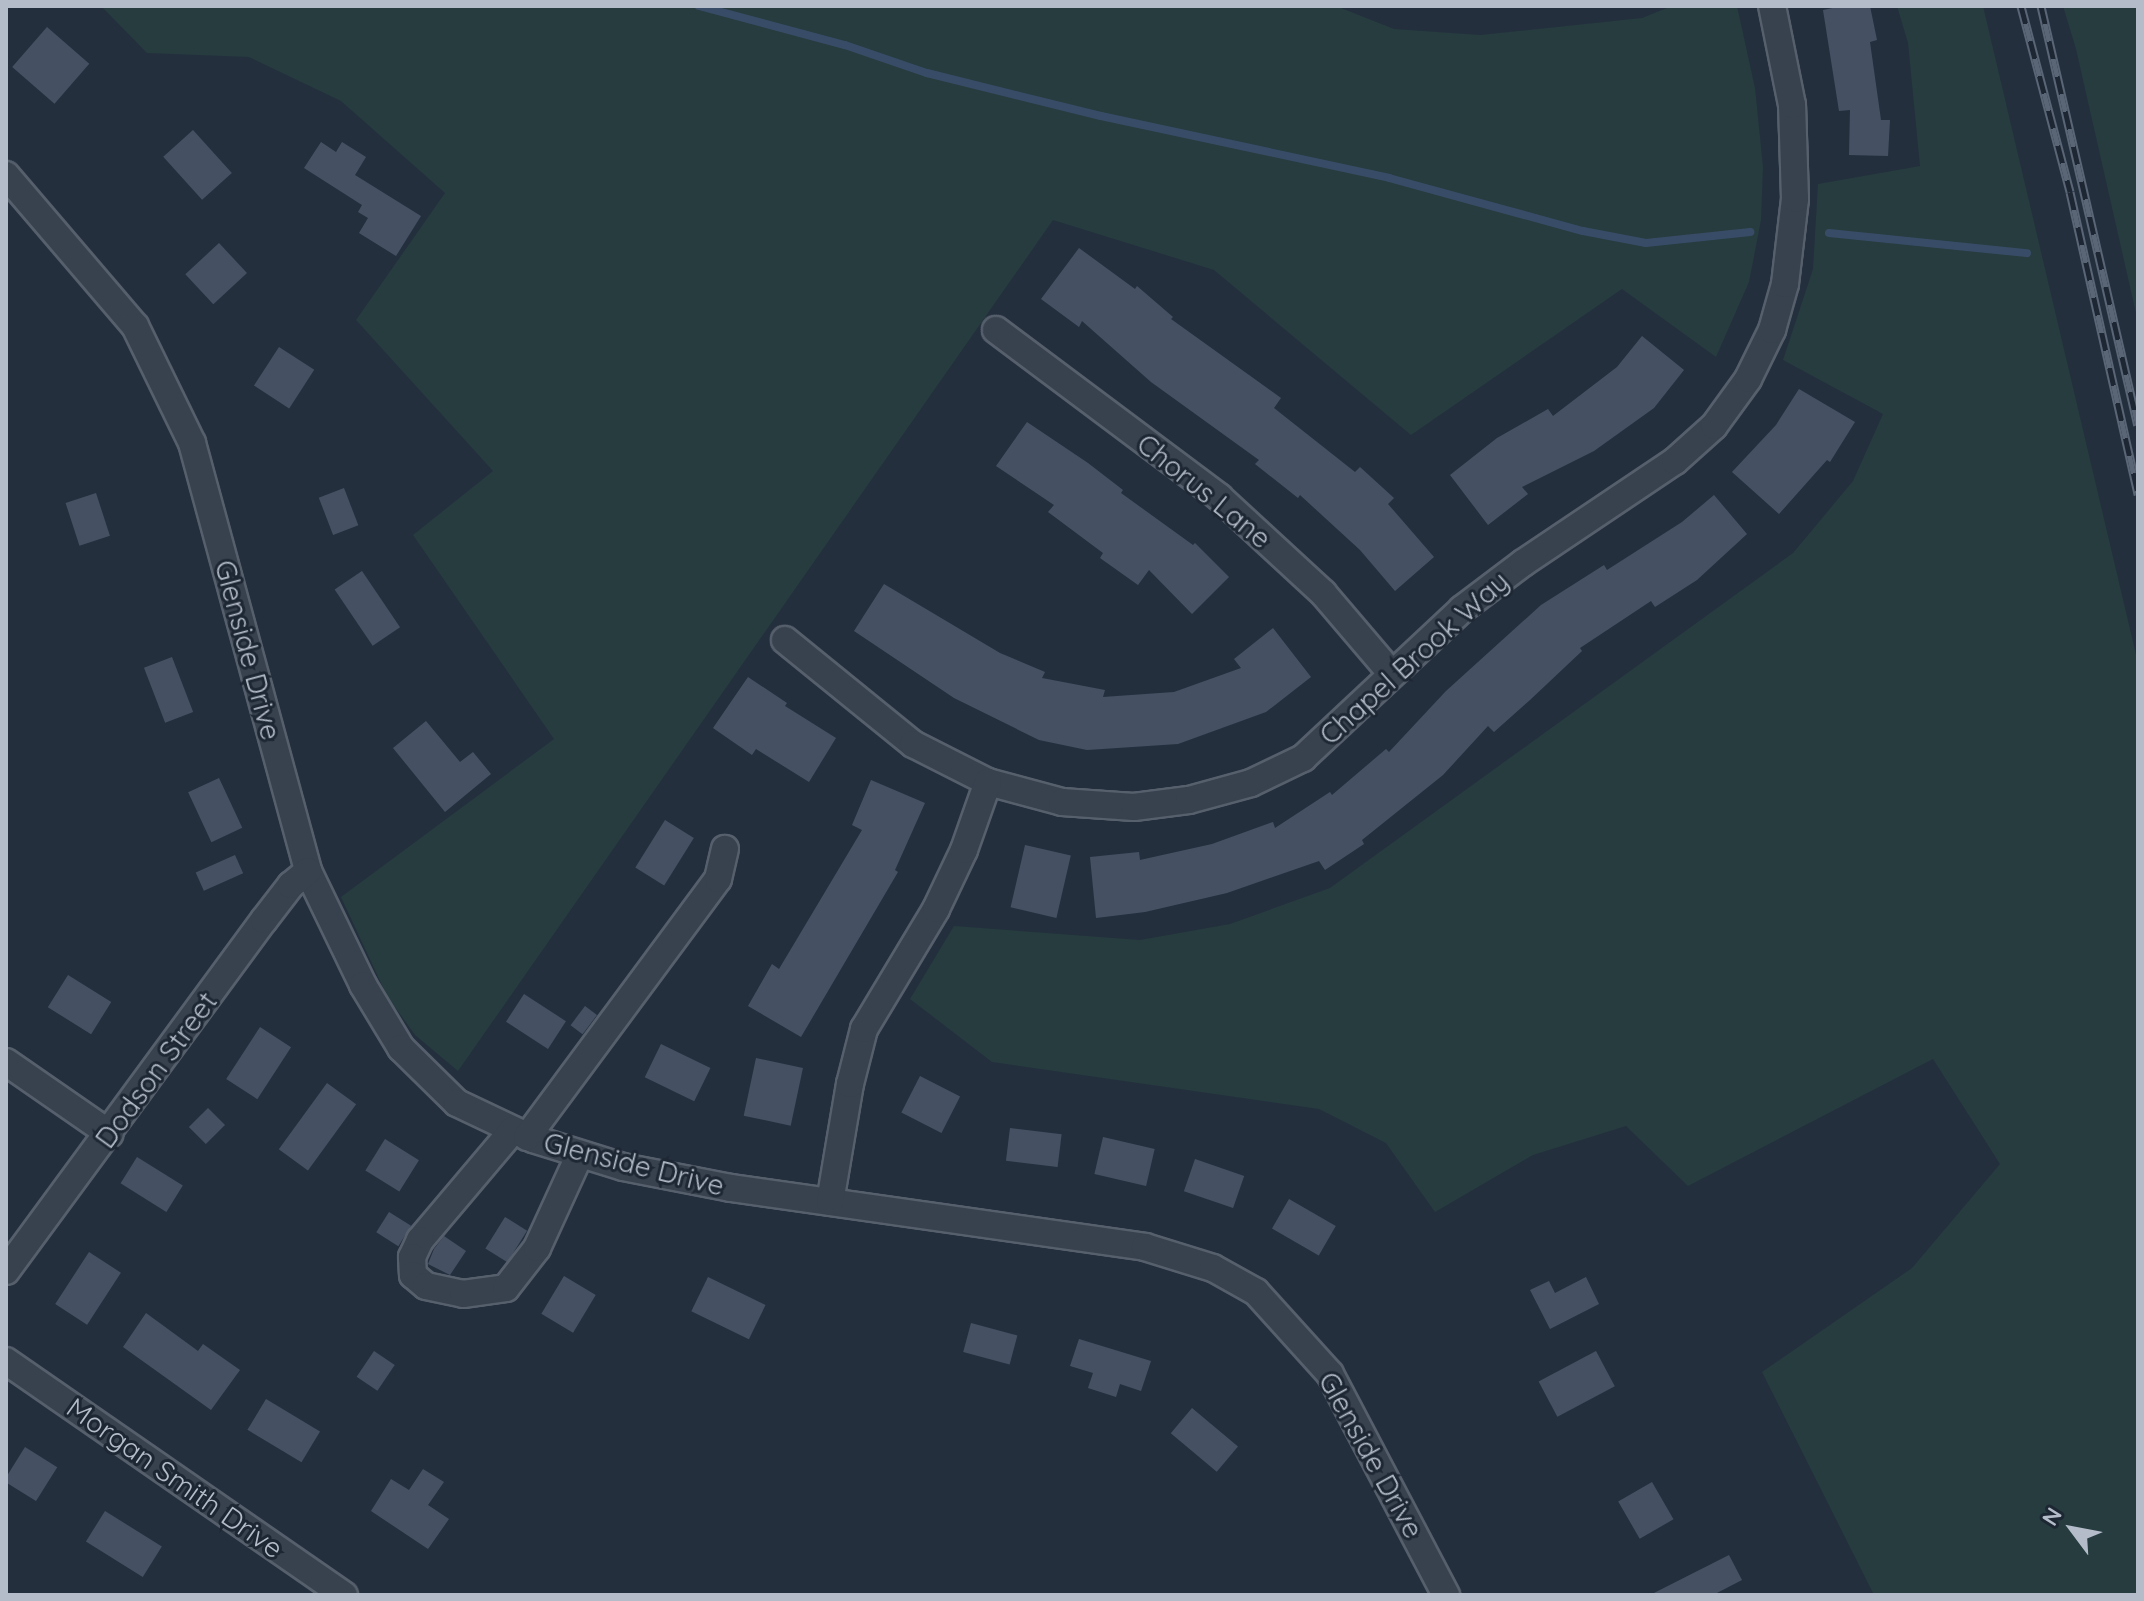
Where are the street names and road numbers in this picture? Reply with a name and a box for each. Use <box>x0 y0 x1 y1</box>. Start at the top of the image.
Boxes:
street label: Chorus Lane <box>1130 427 1278 555</box>
street label: Glenside Drive <box>208 557 288 743</box>
street label: Chapel Brook Way <box>1313 564 1515 752</box>
street label: Dodson Street <box>88 985 224 1155</box>
street label: Glenside Drive <box>540 1125 728 1203</box>
street label: Glenside Drive <box>1312 1366 1430 1544</box>
street label: Morgan Smith Drive <box>60 1391 290 1565</box>

